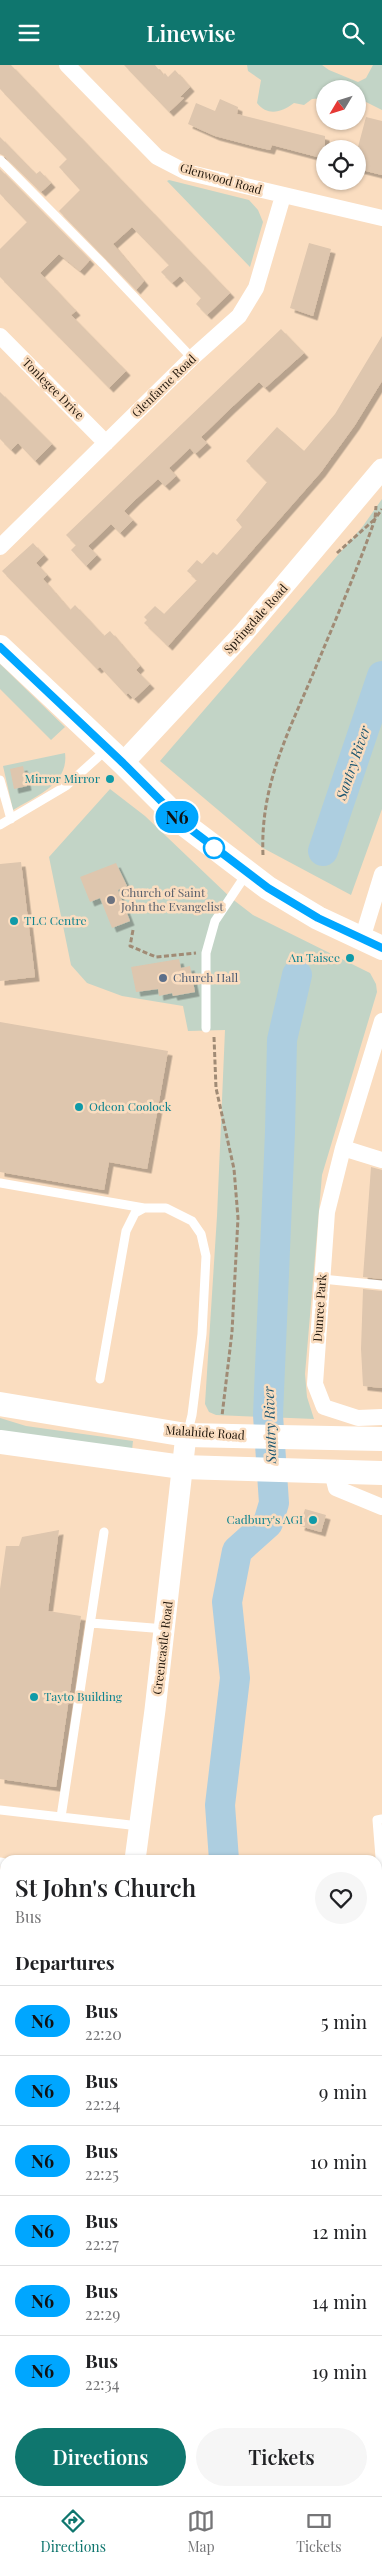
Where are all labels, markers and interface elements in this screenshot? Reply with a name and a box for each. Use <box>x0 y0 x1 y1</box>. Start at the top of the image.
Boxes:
text: Linewise <box>146 18 236 48</box>
icon: menu <box>15 19 43 47</box>
icon: search <box>339 19 367 47</box>
north arrow <box>316 80 366 130</box>
map controls <box>316 80 366 190</box>
button: locate <box>316 140 366 190</box>
street label: Glenwood Road <box>179 159 264 197</box>
street label: Glenfarne Road <box>128 350 199 420</box>
street label: Tonlegee Drive <box>19 354 88 423</box>
street label: Springdale Road <box>220 580 291 656</box>
water label: Santry River <box>331 722 374 803</box>
place label: Mirror Mirror <box>25 770 101 786</box>
marker: Mirror Mirror <box>104 773 116 785</box>
line badge: N6 <box>154 801 200 833</box>
text: N6 <box>165 805 189 829</box>
unlabelled marker <box>203 837 225 859</box>
place label: Church of Saint John the Evangelist <box>120 884 224 914</box>
marker: Church of Saint John the Evangelist <box>105 894 117 906</box>
place label: TLC Centre <box>24 912 87 928</box>
marker: TLC Centre <box>8 915 20 927</box>
place label: An Taisce <box>288 949 340 965</box>
marker: An Taisce <box>344 952 356 964</box>
place label: Church Hall <box>173 969 239 985</box>
marker: Church Hall <box>157 972 169 984</box>
place label: Odeon Coolock <box>89 1098 172 1114</box>
marker: Odeon Coolock <box>73 1101 85 1113</box>
street label: Dunree Park <box>309 1273 329 1342</box>
water label: Santry River <box>259 1385 280 1465</box>
street label: Malahide Road <box>165 1421 245 1443</box>
place label: Cadbury's AGI <box>227 1511 303 1527</box>
marker: Cadbury's AGI <box>307 1514 319 1526</box>
street label: Greencastle Road <box>148 1600 176 1695</box>
place label: Tayto Building <box>44 1688 123 1704</box>
marker: Tayto Building <box>28 1691 40 1703</box>
text: St John's Church <box>15 1871 196 1903</box>
button: heart <box>315 1872 367 1924</box>
text: Bus <box>15 1906 41 1927</box>
text: Departures <box>15 1949 115 1975</box>
text: Bus <box>85 1997 118 2023</box>
text: 5 min <box>321 2008 367 2034</box>
text: N6 <box>31 2009 54 2033</box>
text: 22:20 <box>85 2023 122 2044</box>
text: Bus <box>85 2067 118 2093</box>
text: 9 min <box>319 2078 367 2104</box>
text: N6 <box>31 2079 54 2103</box>
text: 22:24 <box>85 2093 120 2114</box>
text: Bus <box>85 2137 118 2163</box>
text: 10 min <box>310 2148 367 2174</box>
text: N6 <box>31 2149 54 2173</box>
text: 22:25 <box>85 2163 119 2184</box>
text: Bus <box>85 2207 118 2233</box>
text: 12 min <box>312 2218 367 2244</box>
text: N6 <box>31 2219 54 2243</box>
text: 22:27 <box>85 2233 119 2254</box>
text: Bus <box>85 2277 118 2303</box>
text: 14 min <box>312 2288 367 2314</box>
text: N6 <box>31 2289 54 2313</box>
text: 22:29 <box>85 2303 120 2324</box>
text: Bus <box>85 2347 118 2373</box>
text: 19 min <box>312 2358 367 2384</box>
text: N6 <box>31 2359 54 2383</box>
text: 22:34 <box>85 2373 120 2394</box>
button: Directions <box>15 2428 186 2486</box>
button: Tickets <box>196 2428 367 2486</box>
tab: Directions <box>41 2507 106 2556</box>
tab: Map <box>187 2507 215 2556</box>
tab: Tickets <box>296 2507 341 2556</box>

